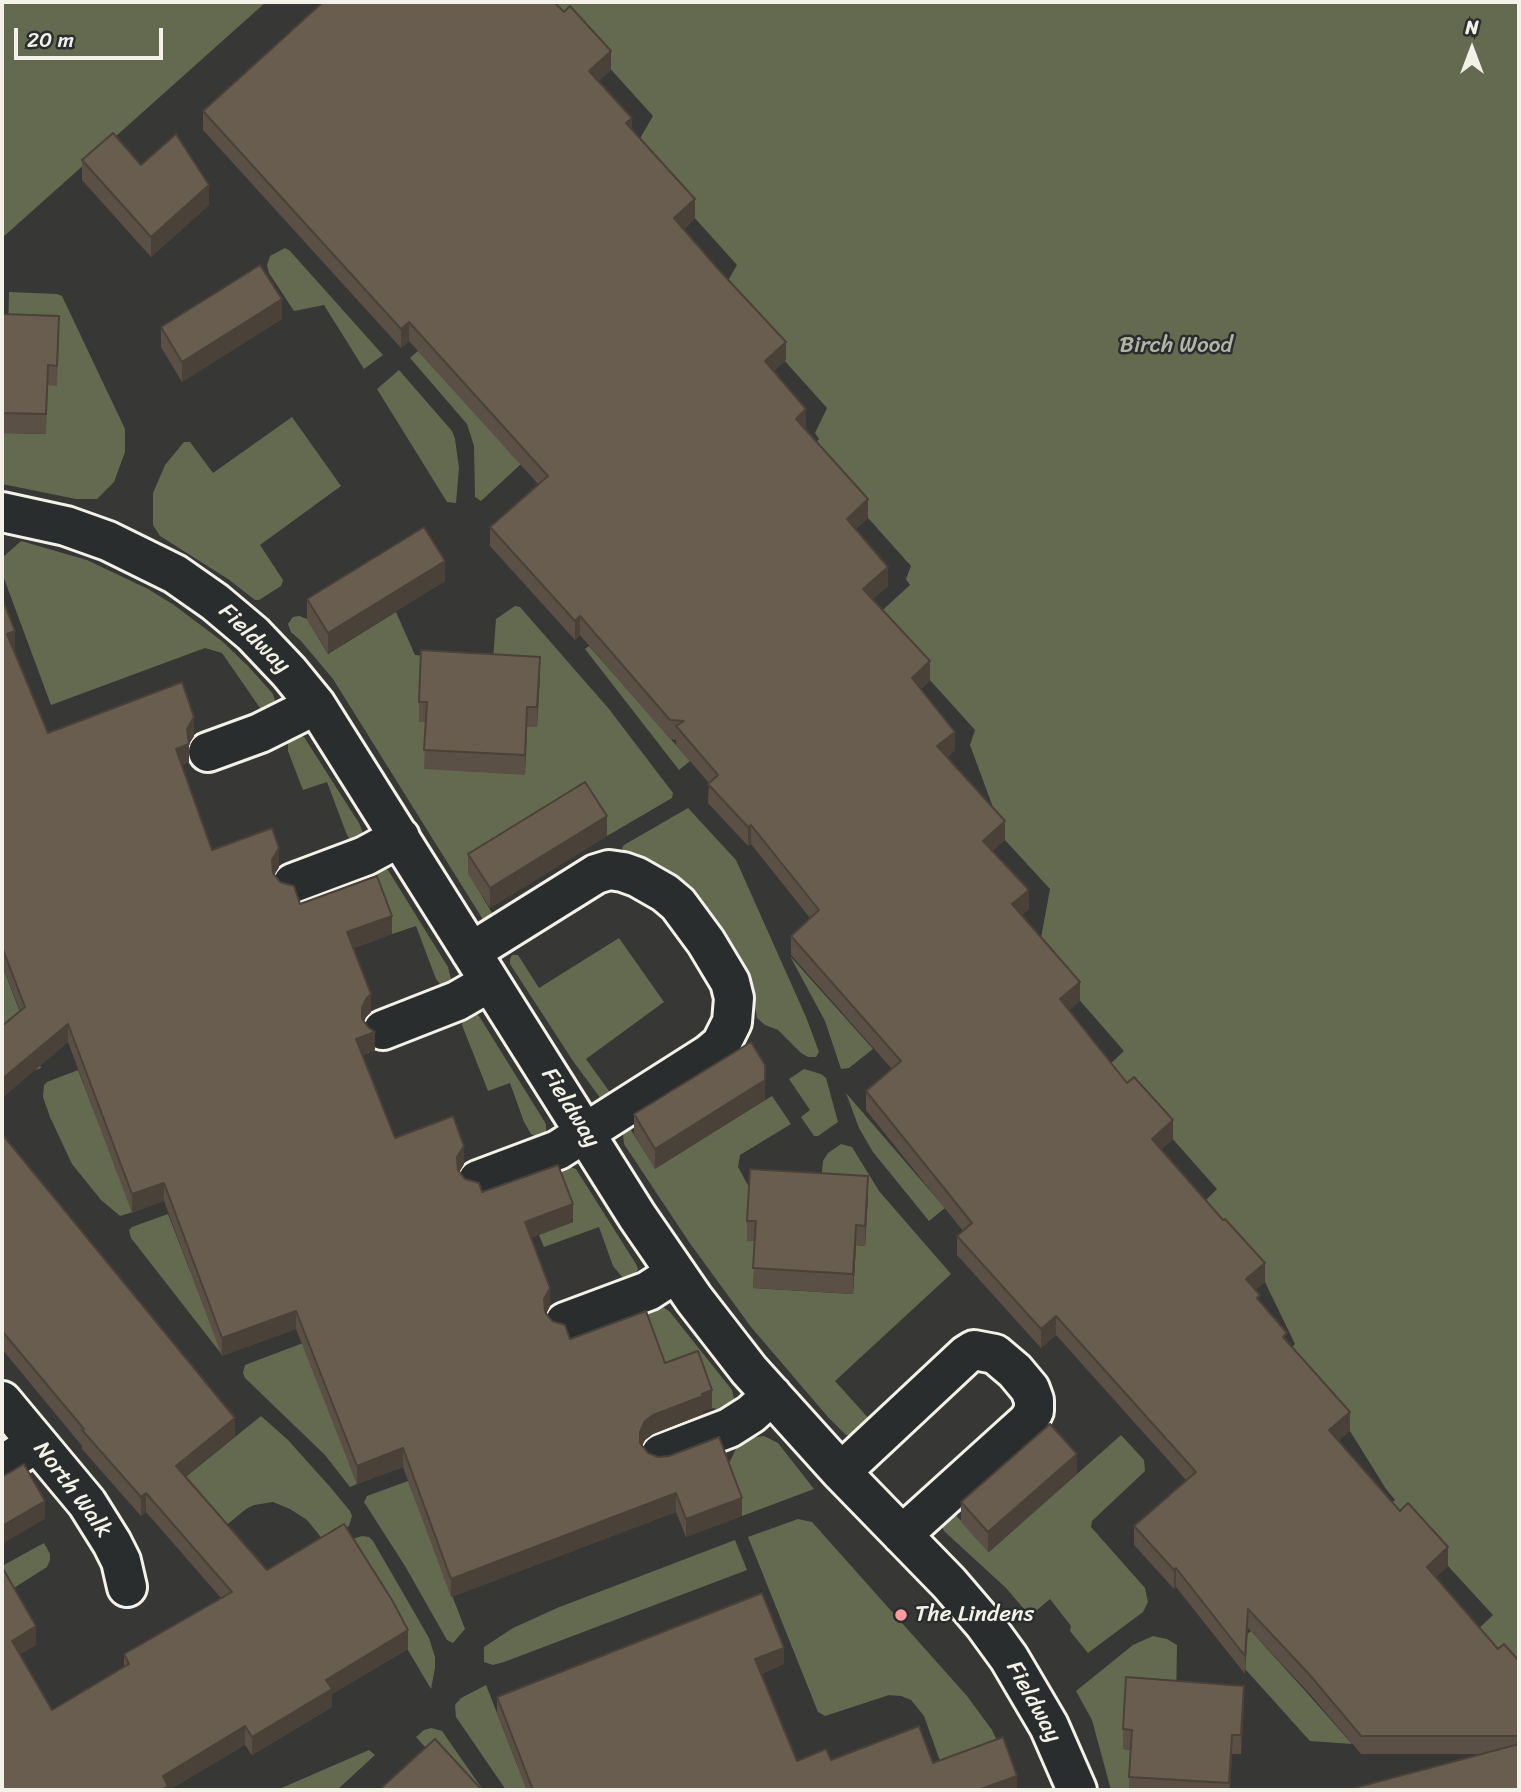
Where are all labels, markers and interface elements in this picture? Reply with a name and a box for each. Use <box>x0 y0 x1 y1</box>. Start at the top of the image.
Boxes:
text: N <box>1465 11 1479 44</box>
scale bar <box>18 14 166 58</box>
north arrow <box>1437 14 1507 84</box>
text: 20 m <box>27 21 74 59</box>
park label: Birch Wood <box>1119 332 1233 360</box>
street label: Fieldway <box>212 598 296 680</box>
street label: Fieldway <box>535 1063 605 1153</box>
street label: North Walk <box>27 1436 117 1544</box>
place label: The Lindens <box>915 1601 1034 1629</box>
marker: The Lindens <box>893 1607 909 1623</box>
street label: Fieldway <box>999 1656 1067 1748</box>

